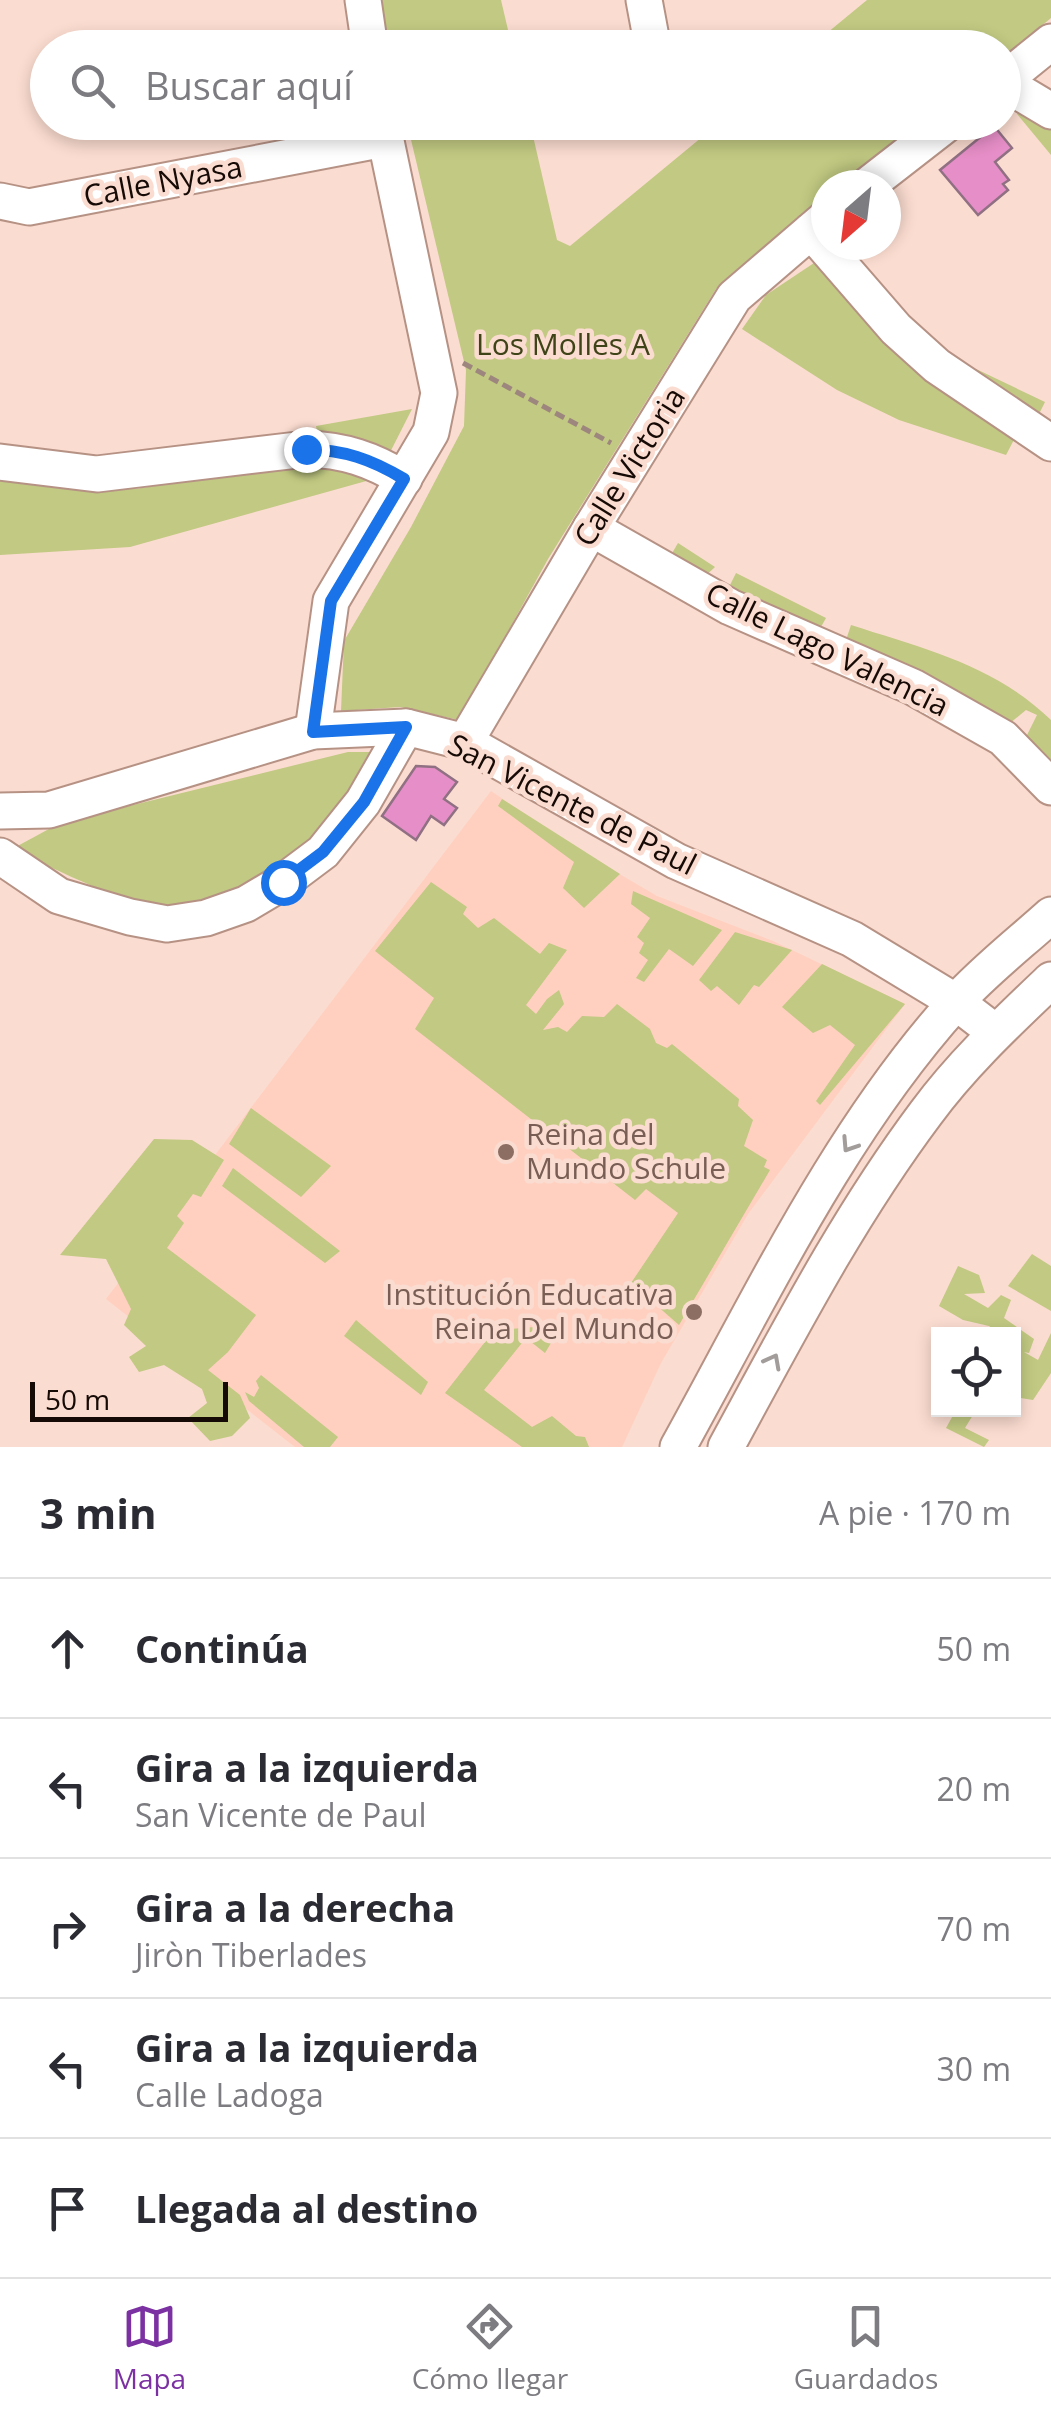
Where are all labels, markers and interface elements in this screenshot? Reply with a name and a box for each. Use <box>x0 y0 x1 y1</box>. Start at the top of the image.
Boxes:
search box <box>30 30 1021 140</box>
icon: search <box>65 58 120 113</box>
text: Buscar aquí <box>145 59 353 111</box>
street label: Calle Nyasa <box>80 145 245 216</box>
north arrow <box>811 170 901 260</box>
park label: Los Molles A <box>476 323 650 364</box>
street label: Calle Victoria <box>564 379 694 554</box>
route end <box>284 427 330 473</box>
street label: Calle Lago Valencia <box>699 572 956 725</box>
street label: San Vicente de Paul <box>442 723 704 884</box>
route start <box>261 860 307 906</box>
place label: Reina del Mundo Schule <box>526 1113 726 1188</box>
one-way arrow <box>842 1134 861 1152</box>
marker: Reina del Mundo Schule <box>495 1141 517 1163</box>
place label: Institución Educativa Reina Del Mundo <box>385 1273 674 1348</box>
marker: Institución Educativa Reina Del Mundo <box>683 1301 705 1323</box>
map controls <box>931 1327 1021 1417</box>
button: locate <box>931 1327 1021 1417</box>
one-way arrow <box>760 1354 780 1372</box>
scale bar <box>30 1377 228 1422</box>
text: 50 m <box>45 1380 110 1418</box>
text: 3 min <box>40 1484 157 1541</box>
text: A pie · 170 m <box>819 1491 1011 1534</box>
icon: ahead <box>40 1621 95 1676</box>
text: Continúa <box>135 1622 309 1674</box>
text: 50 m <box>936 1627 1011 1670</box>
text: Gira a la izquierda <box>135 1741 479 1793</box>
icon: left <box>40 1761 95 1816</box>
text: 20 m <box>936 1767 1011 1810</box>
text: San Vicente de Paul <box>135 1793 427 1836</box>
text: Gira a la derecha <box>135 1881 455 1933</box>
icon: right <box>40 1901 95 1956</box>
text: 70 m <box>936 1907 1011 1950</box>
text: Jiròn Tiberlades <box>135 1933 367 1976</box>
text: Gira a la izquierda <box>135 2021 479 2073</box>
icon: left <box>40 2041 95 2096</box>
text: 30 m <box>936 2047 1011 2090</box>
text: Calle Ladoga <box>135 2073 324 2116</box>
icon: arrive <box>40 2181 95 2236</box>
text: Llegada al destino <box>135 2182 478 2234</box>
tab: Mapa <box>113 2299 186 2397</box>
tab: Cómo llegar <box>412 2299 568 2397</box>
tab: Guardados <box>794 2299 938 2397</box>

